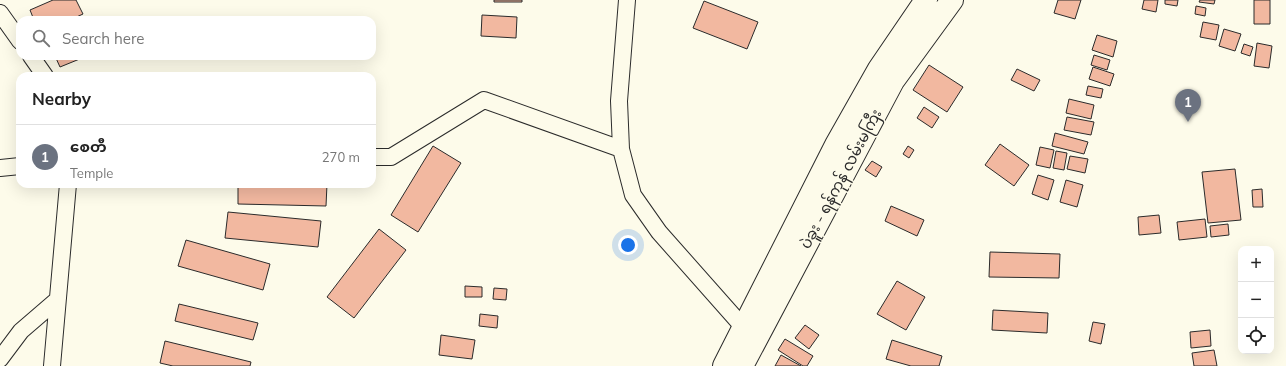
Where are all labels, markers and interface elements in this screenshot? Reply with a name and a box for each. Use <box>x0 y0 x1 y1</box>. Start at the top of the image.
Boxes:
search box <box>16 16 376 60</box>
icon: search <box>30 27 52 49</box>
text: Search here <box>62 29 144 48</box>
text: Nearby <box>32 88 91 109</box>
pin: 1 <box>1175 89 1201 122</box>
street label: ပဲခူး - ရန်ကုန် လမ်းမကြီး <box>796 106 888 253</box>
text: စေတီ <box>70 137 107 156</box>
text: 1 <box>41 149 49 165</box>
text: 270 m <box>322 149 360 165</box>
text: Temple <box>70 165 113 181</box>
your location <box>618 235 638 255</box>
map controls <box>1238 246 1274 354</box>
button: + <box>1238 246 1274 282</box>
button: − <box>1238 282 1274 318</box>
button: locate <box>1238 318 1274 354</box>

